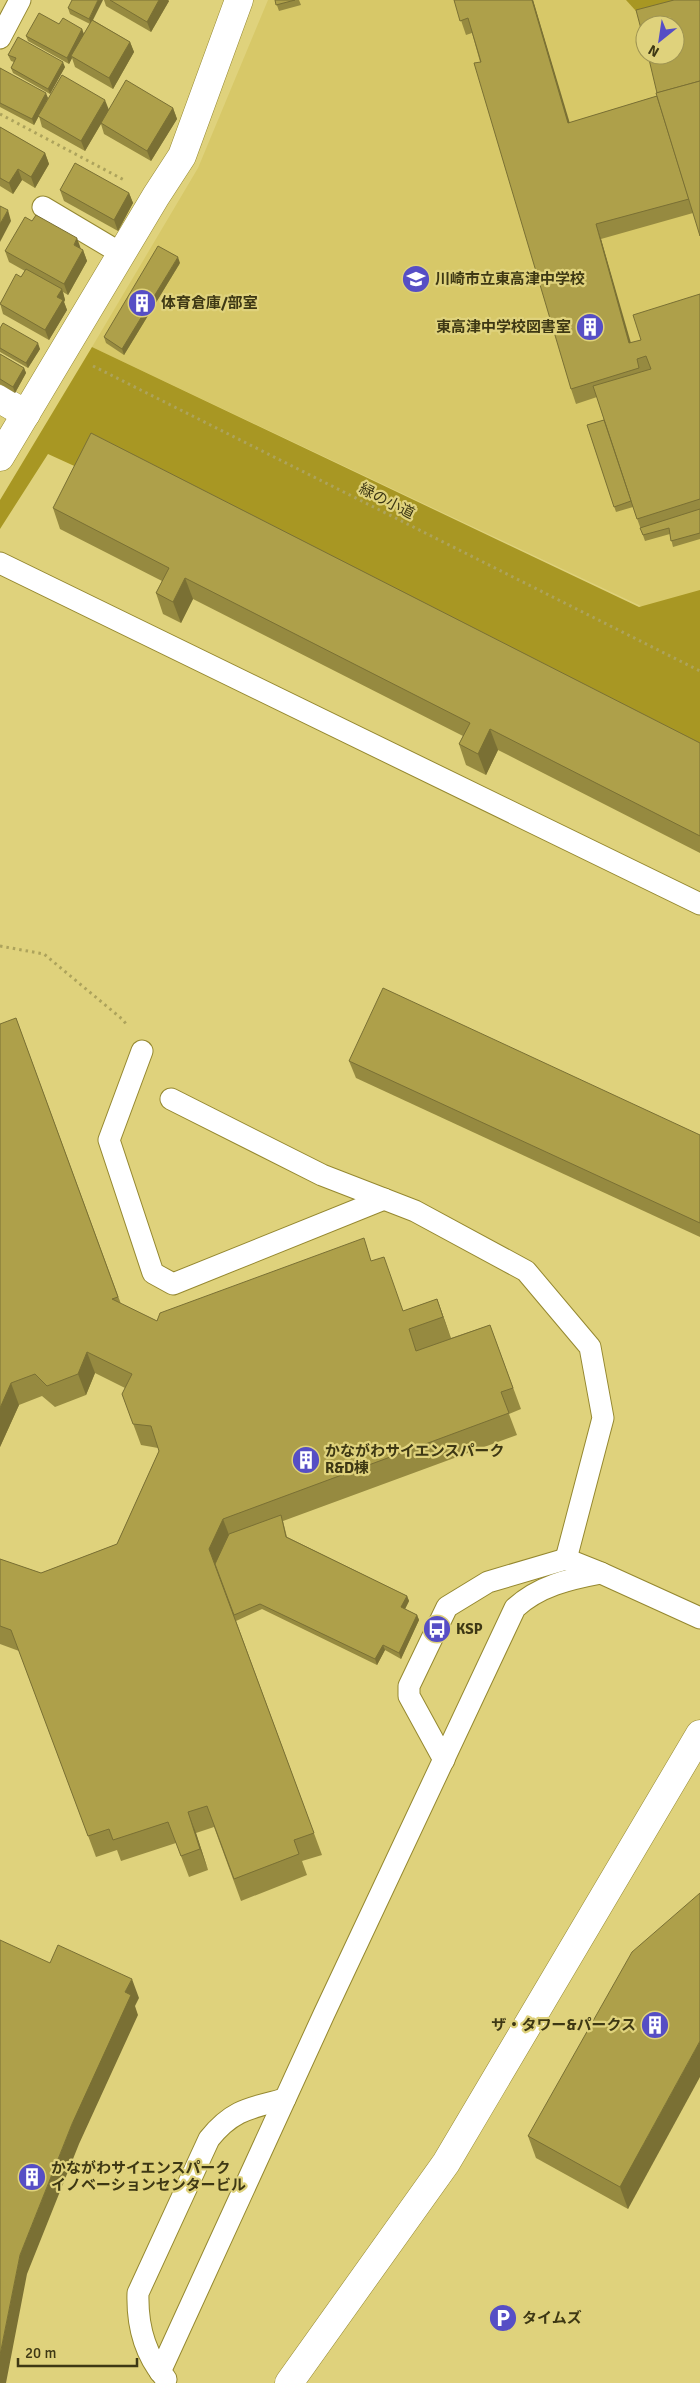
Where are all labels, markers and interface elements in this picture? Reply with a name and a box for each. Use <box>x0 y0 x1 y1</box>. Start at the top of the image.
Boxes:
north arrow <box>635 15 685 65</box>
text: N <box>645 41 662 61</box>
school or university icon: 川崎市立東高津中学校 <box>401 264 431 294</box>
place label: 川崎市立東高津中学校 <box>435 270 585 288</box>
building icon: 体育倉庫/部室 <box>127 288 157 318</box>
place label: 体育倉庫/部室 <box>161 294 258 312</box>
building icon: 東高津中学校図書室 <box>575 312 605 342</box>
place label: 東高津中学校図書室 <box>436 318 571 336</box>
street label: 緑の小道 <box>356 479 418 523</box>
place label: かながわサイエンスパーク R&D棟 <box>325 1442 505 1477</box>
building icon: かながわサイエンスパーク R&D棟 <box>291 1445 321 1475</box>
bus stop icon: KSP <box>422 1614 452 1644</box>
place label: KSP <box>456 1620 483 1638</box>
building icon: ザ・タワー&パークス <box>640 2010 670 2040</box>
place label: ザ・タワー&パークス <box>492 2016 636 2034</box>
place label: かながわサイエンスパーク イノベーションセンタービル <box>51 2159 246 2194</box>
building icon: かながわサイエンスパーク イノベーションセンタービル <box>17 2162 47 2192</box>
parking icon: タイムズ <box>488 2303 518 2333</box>
place label: タイムズ <box>522 2309 582 2327</box>
scale bar <box>18 2336 136 2368</box>
text: 20 m <box>25 2344 56 2362</box>

